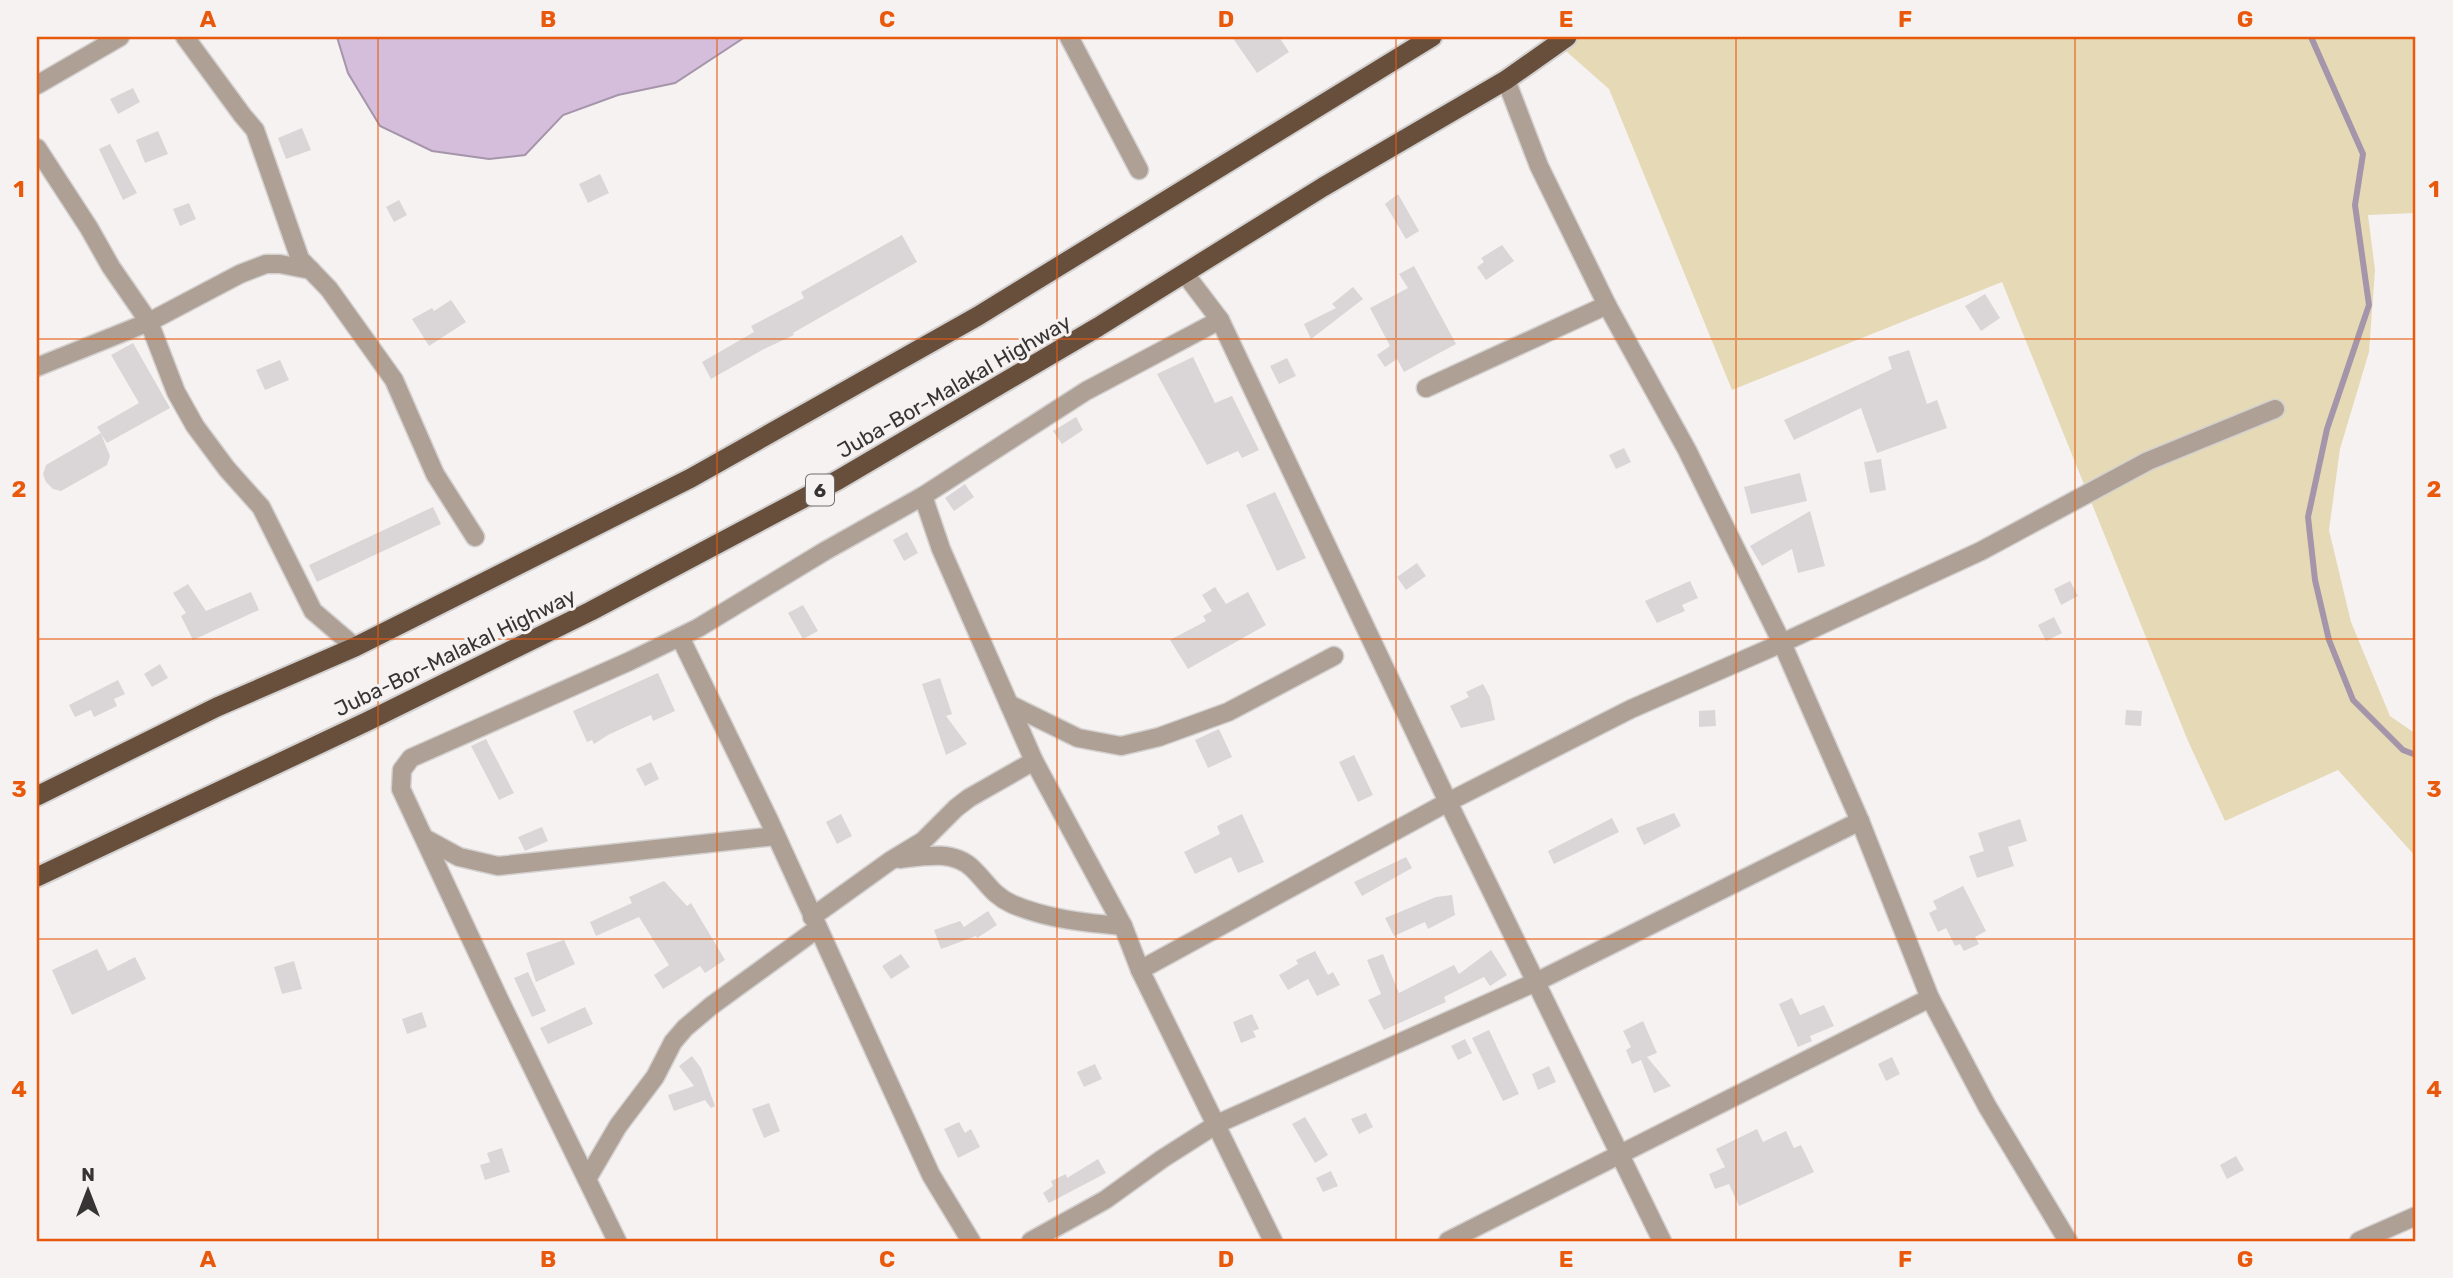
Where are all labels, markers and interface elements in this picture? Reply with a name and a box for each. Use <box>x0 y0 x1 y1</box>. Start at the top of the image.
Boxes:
text: A <box>200 5 217 33</box>
text: B <box>540 5 556 33</box>
text: C <box>879 5 895 33</box>
text: D <box>1218 5 1234 33</box>
text: E <box>1559 5 1573 33</box>
text: F <box>1898 5 1912 33</box>
text: G <box>2237 5 2253 33</box>
text: 1 <box>13 175 25 203</box>
text: 1 <box>2428 175 2440 203</box>
street label: Juba-Bor-Malakal Highway <box>833 309 1076 463</box>
text: 2 <box>12 475 26 503</box>
road number: 6 <box>806 475 834 505</box>
text: 2 <box>2427 475 2441 503</box>
street label: Juba-Bor-Malakal Highway <box>330 582 580 721</box>
text: 3 <box>11 775 27 803</box>
text: 3 <box>2426 775 2442 803</box>
text: 4 <box>11 1075 27 1103</box>
text: 4 <box>2426 1075 2442 1103</box>
north arrow <box>52 1156 122 1226</box>
text: N <box>81 1163 95 1186</box>
text: A <box>200 1245 217 1273</box>
text: B <box>540 1245 556 1273</box>
text: C <box>879 1245 895 1273</box>
text: D <box>1218 1245 1234 1273</box>
text: E <box>1559 1245 1573 1273</box>
text: F <box>1898 1245 1912 1273</box>
text: G <box>2237 1245 2253 1273</box>

